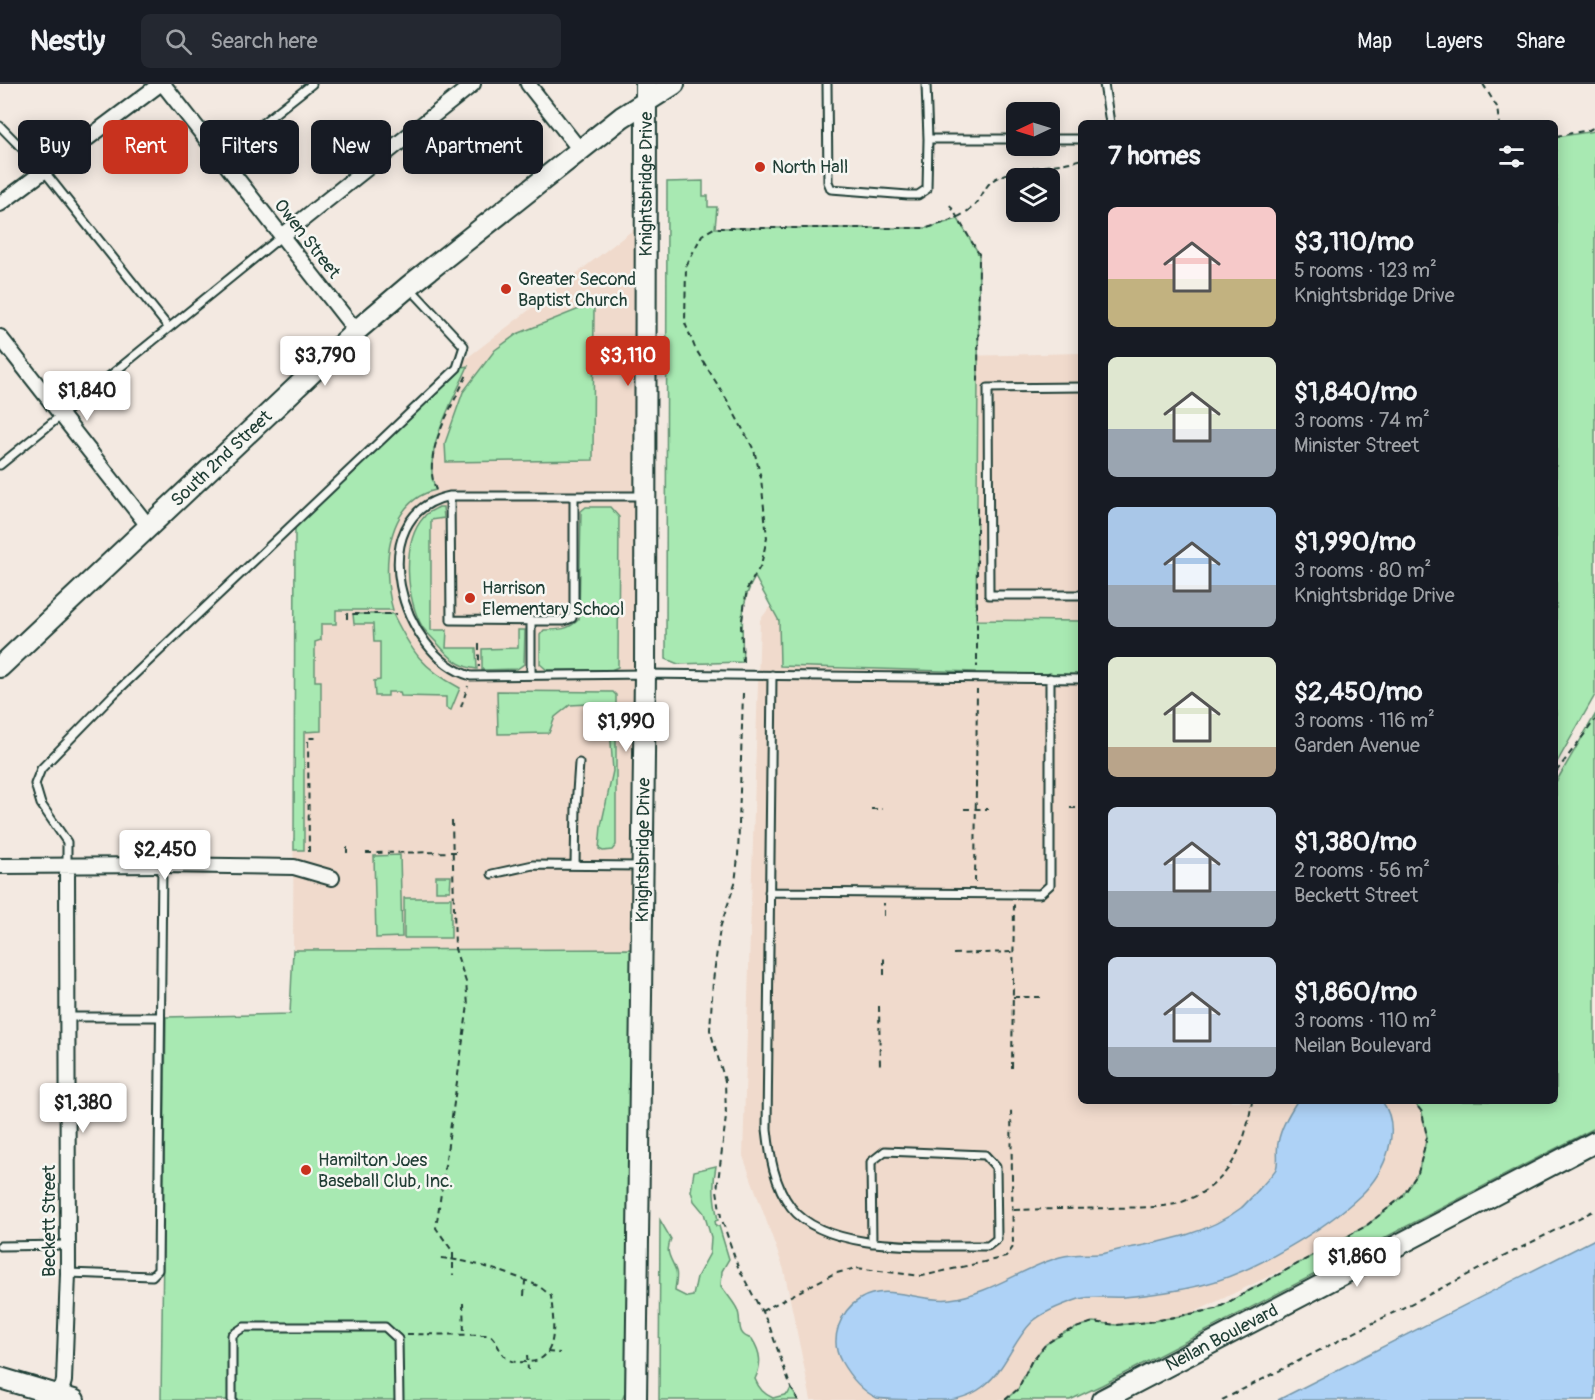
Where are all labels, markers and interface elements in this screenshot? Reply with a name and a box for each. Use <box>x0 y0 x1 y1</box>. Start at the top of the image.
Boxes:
search box <box>141 14 561 68</box>
text: Nestly <box>30 24 105 59</box>
icon: search <box>162 25 195 58</box>
text: Search here <box>210 27 318 55</box>
text: Map <box>1357 28 1392 55</box>
text: Layers <box>1425 28 1483 55</box>
text: Share <box>1516 28 1565 55</box>
north arrow <box>1006 102 1060 156</box>
map controls <box>1006 102 1060 222</box>
street label: Knightsbridge Drive <box>634 112 657 256</box>
chip: Buy <box>18 120 91 174</box>
chip: Rent <box>103 120 188 174</box>
chip: Filters <box>200 120 299 174</box>
chip: New <box>311 120 391 174</box>
chip: Apartment <box>403 120 543 174</box>
text: 7 homes <box>1108 140 1200 172</box>
icon: filters <box>1495 140 1528 173</box>
place label: North Hall <box>772 156 848 179</box>
marker: North Hall <box>753 160 767 174</box>
button: layers <box>1006 168 1060 222</box>
street label: Owen Street <box>269 194 346 284</box>
text: $3,110/mo <box>1294 226 1414 258</box>
icon: home <box>1156 231 1228 303</box>
text: 5 rooms · 123 m² <box>1294 258 1437 283</box>
place label: Greater Second Baptist Church <box>518 268 636 312</box>
marker: Greater Second Baptist Church <box>499 282 513 296</box>
text: Knightsbridge Drive <box>1294 283 1455 308</box>
pin: $3,790 <box>276 336 374 387</box>
pin: $3,110 <box>579 336 677 387</box>
text: $3,790 <box>294 343 356 368</box>
text: $3,110 <box>600 343 656 368</box>
pin: $1,840 <box>38 371 136 422</box>
text: $1,840/mo <box>1294 376 1417 408</box>
text: $1,840 <box>57 378 117 403</box>
icon: home <box>1156 381 1228 453</box>
street label: South 2nd Street <box>166 405 277 512</box>
text: 3 rooms · 74 m² <box>1294 408 1430 433</box>
text: Minister Street <box>1294 433 1419 458</box>
text: $1,990/mo <box>1294 526 1416 558</box>
icon: home <box>1156 531 1228 603</box>
text: 3 rooms · 80 m² <box>1294 558 1431 583</box>
place label: Harrison Elementary School <box>482 577 624 621</box>
text: Knightsbridge Drive <box>1294 583 1455 608</box>
marker: Harrison Elementary School <box>463 591 477 605</box>
text: $2,450/mo <box>1294 676 1423 708</box>
icon: home <box>1156 681 1228 753</box>
pin: $1,990 <box>577 702 675 753</box>
text: 3 rooms · 116 m² <box>1294 708 1435 733</box>
text: $1,990 <box>597 709 655 734</box>
text: Garden Avenue <box>1294 733 1420 758</box>
street label: Knightsbridge Drive <box>630 777 655 923</box>
text: $1,380/mo <box>1294 826 1417 858</box>
pin: $2,450 <box>116 830 214 881</box>
icon: home <box>1156 831 1228 903</box>
text: $2,450 <box>133 837 197 862</box>
text: 2 rooms · 56 m² <box>1294 858 1430 883</box>
text: Beckett Street <box>1294 883 1418 908</box>
text: $1,860/mo <box>1294 976 1417 1008</box>
icon: home <box>1156 981 1228 1053</box>
text: 3 rooms · 110 m² <box>1294 1008 1437 1033</box>
text: Neilan Boulevard <box>1294 1033 1432 1058</box>
pin: $1,380 <box>34 1083 132 1134</box>
text: $1,380 <box>54 1090 112 1115</box>
place label: Hamilton Joes Baseball Club, Inc. <box>318 1149 453 1193</box>
marker: Hamilton Joes Baseball Club, Inc. <box>299 1163 313 1177</box>
street label: Beckett Street <box>38 1164 61 1277</box>
pin: $1,860 <box>1308 1237 1406 1288</box>
text: $1,860 <box>1327 1244 1387 1269</box>
street label: Neilan Boulevard <box>1161 1298 1282 1376</box>

